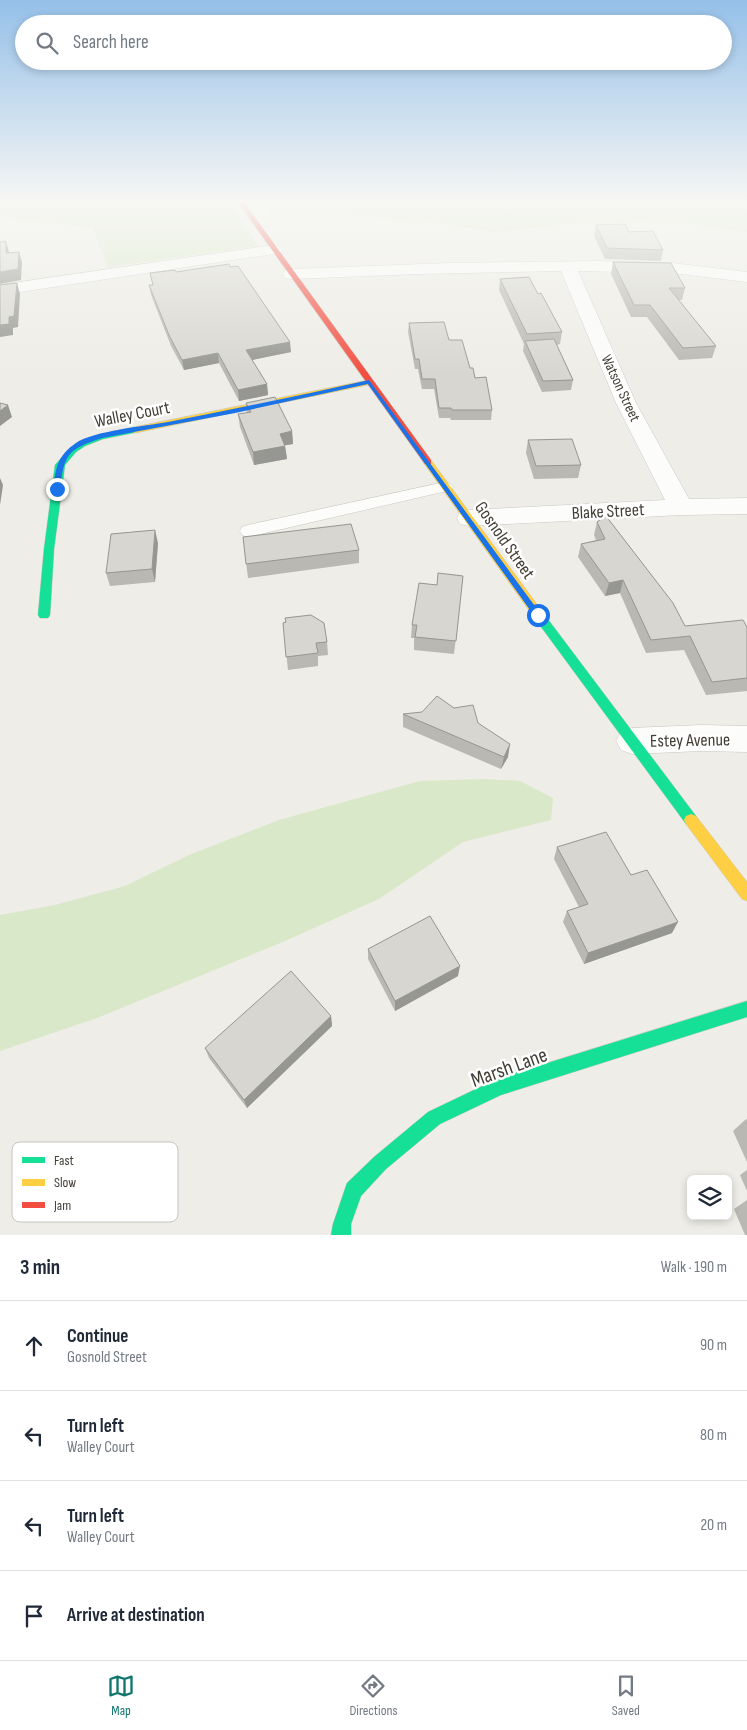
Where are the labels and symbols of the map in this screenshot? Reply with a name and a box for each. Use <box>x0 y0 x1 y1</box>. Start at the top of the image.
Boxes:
street label: Watson Street <box>597 352 644 425</box>
street label: Walley Court <box>93 397 172 432</box>
route end <box>46 478 69 501</box>
street label: Gosnold Street <box>470 497 539 584</box>
street label: Blake Street <box>571 499 646 524</box>
route start <box>527 604 550 627</box>
street label: Estey Avenue <box>650 729 730 752</box>
street label: Marsh Lane <box>468 1042 551 1093</box>
legend <box>12 1142 178 1222</box>
text: Fast <box>54 1152 74 1169</box>
text: Slow <box>54 1174 76 1191</box>
text: Jam <box>53 1197 71 1214</box>

